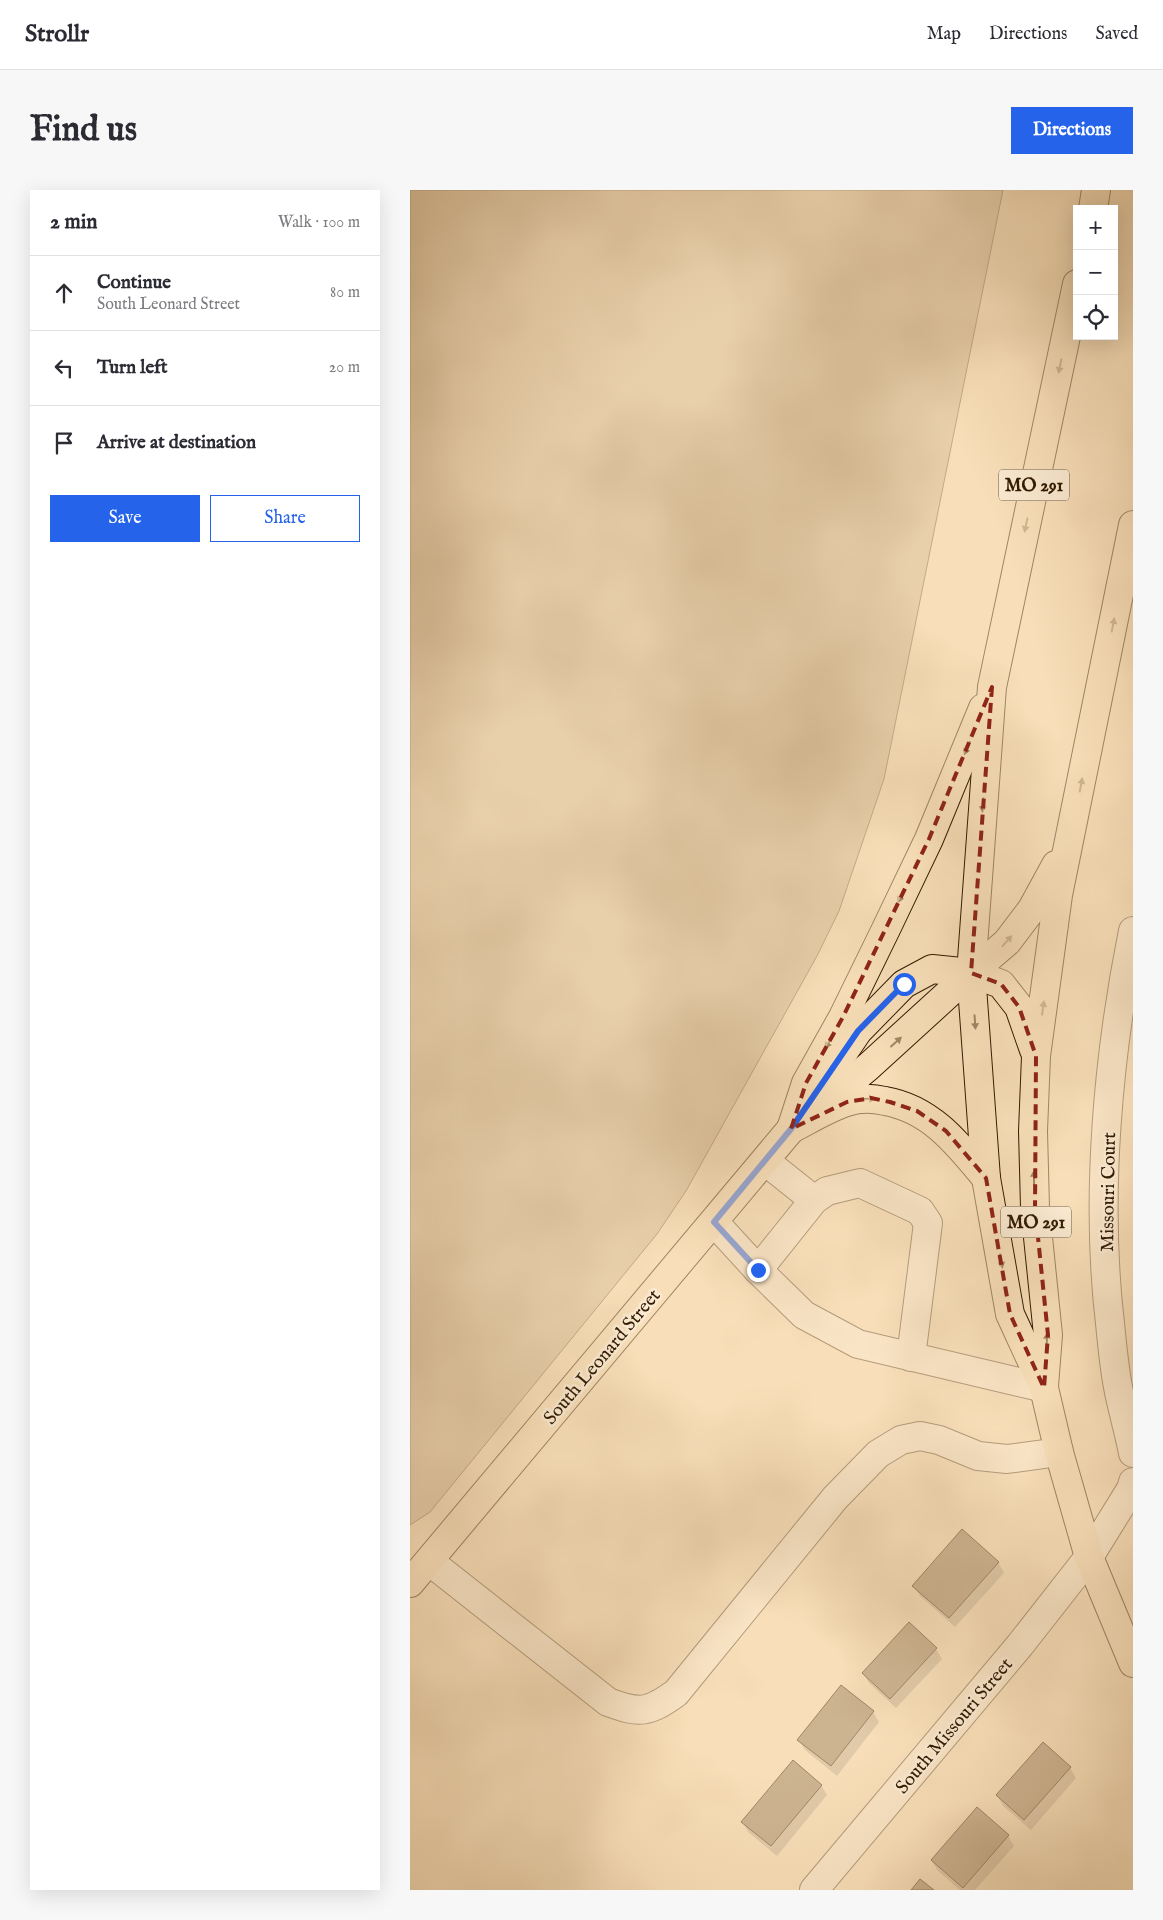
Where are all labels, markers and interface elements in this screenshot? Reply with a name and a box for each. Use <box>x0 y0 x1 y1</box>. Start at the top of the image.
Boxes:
text: Strollr <box>25 19 89 50</box>
text: Map <box>927 23 961 46</box>
text: Directions <box>989 23 1067 46</box>
text: Saved <box>1095 23 1138 46</box>
button: Directions <box>1011 107 1133 154</box>
text: Find us <box>30 108 137 153</box>
map controls <box>1073 205 1118 340</box>
button: + <box>1073 205 1118 250</box>
text: 2 min <box>50 209 97 236</box>
text: Walk · 100 m <box>278 213 360 233</box>
button: − <box>1073 250 1118 295</box>
text: Continue <box>97 271 171 295</box>
icon: ahead <box>50 279 78 307</box>
text: 80 m <box>330 283 360 303</box>
text: South Leonard Street <box>97 295 240 315</box>
button: locate <box>1073 295 1118 340</box>
icon: left <box>50 354 78 382</box>
text: Turn left <box>97 356 168 380</box>
text: 20 m <box>329 358 360 378</box>
one-way arrow <box>1055 358 1063 374</box>
icon: arrive <box>50 429 78 457</box>
text: Arrive at destination <box>97 431 256 455</box>
road number: MO 291 <box>999 470 1069 500</box>
button: Save <box>50 495 200 542</box>
button: Share <box>210 495 360 542</box>
one-way arrow <box>1022 517 1030 532</box>
one-way arrow <box>1109 618 1117 633</box>
one-way arrow <box>962 741 970 755</box>
one-way arrow <box>1077 777 1085 792</box>
one-way arrow <box>979 797 987 813</box>
one-way arrow <box>897 889 906 904</box>
one-way arrow <box>1002 934 1013 947</box>
route start <box>893 973 916 996</box>
one-way arrow <box>1039 999 1047 1015</box>
one-way arrow <box>971 1014 979 1030</box>
one-way arrow <box>824 1035 833 1048</box>
one-way arrow <box>889 1036 901 1048</box>
one-way arrow <box>861 1095 877 1103</box>
street label: Missouri Court <box>1096 1132 1122 1252</box>
one-way arrow <box>1030 1170 1038 1186</box>
road number: MO 291 <box>1001 1206 1071 1238</box>
one-way arrow <box>997 1253 1005 1269</box>
route end <box>747 1259 770 1282</box>
street label: South Leonard Street <box>539 1284 667 1430</box>
one-way arrow <box>1044 1332 1052 1348</box>
street label: South Missouri Street <box>891 1653 1019 1799</box>

